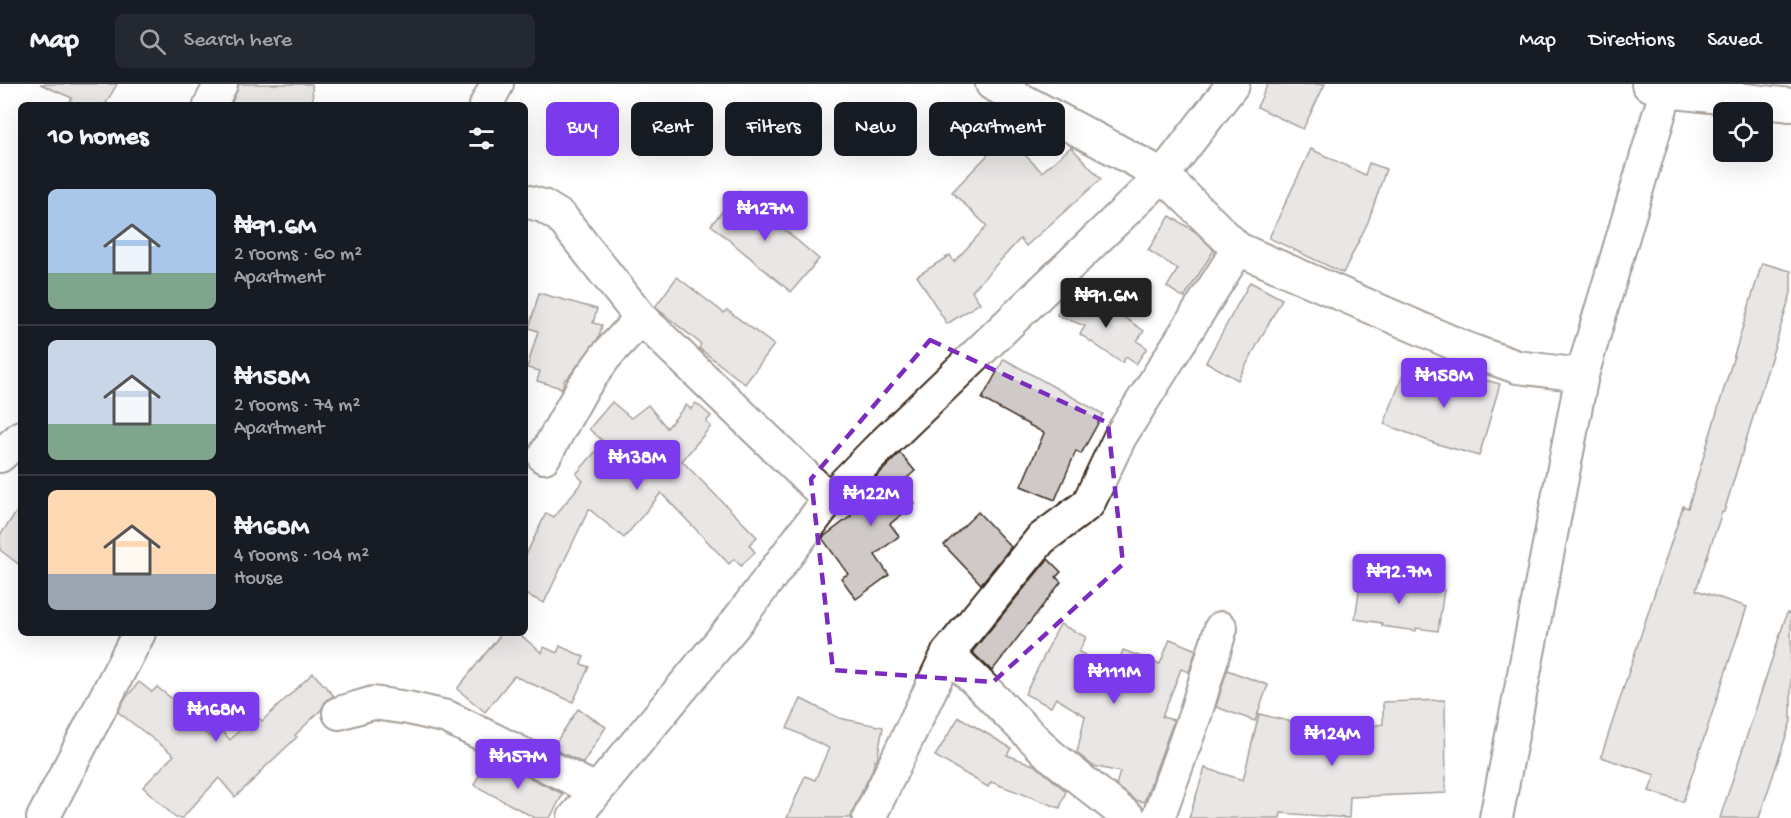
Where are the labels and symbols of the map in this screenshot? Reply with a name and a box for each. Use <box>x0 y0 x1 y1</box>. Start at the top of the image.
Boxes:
pin: ₦127M <box>723 191 807 242</box>
pin: ₦91.6M <box>1057 278 1155 329</box>
pin: ₦158M <box>1402 358 1486 409</box>
pin: ₦138M <box>595 440 679 491</box>
pin: ₦122M <box>829 476 913 527</box>
pin: ₦92.7M <box>1350 554 1448 605</box>
pin: ₦111M <box>1072 654 1156 705</box>
pin: ₦168M <box>174 692 258 743</box>
pin: ₦124M <box>1290 716 1374 767</box>
pin: ₦157M <box>476 739 560 790</box>

